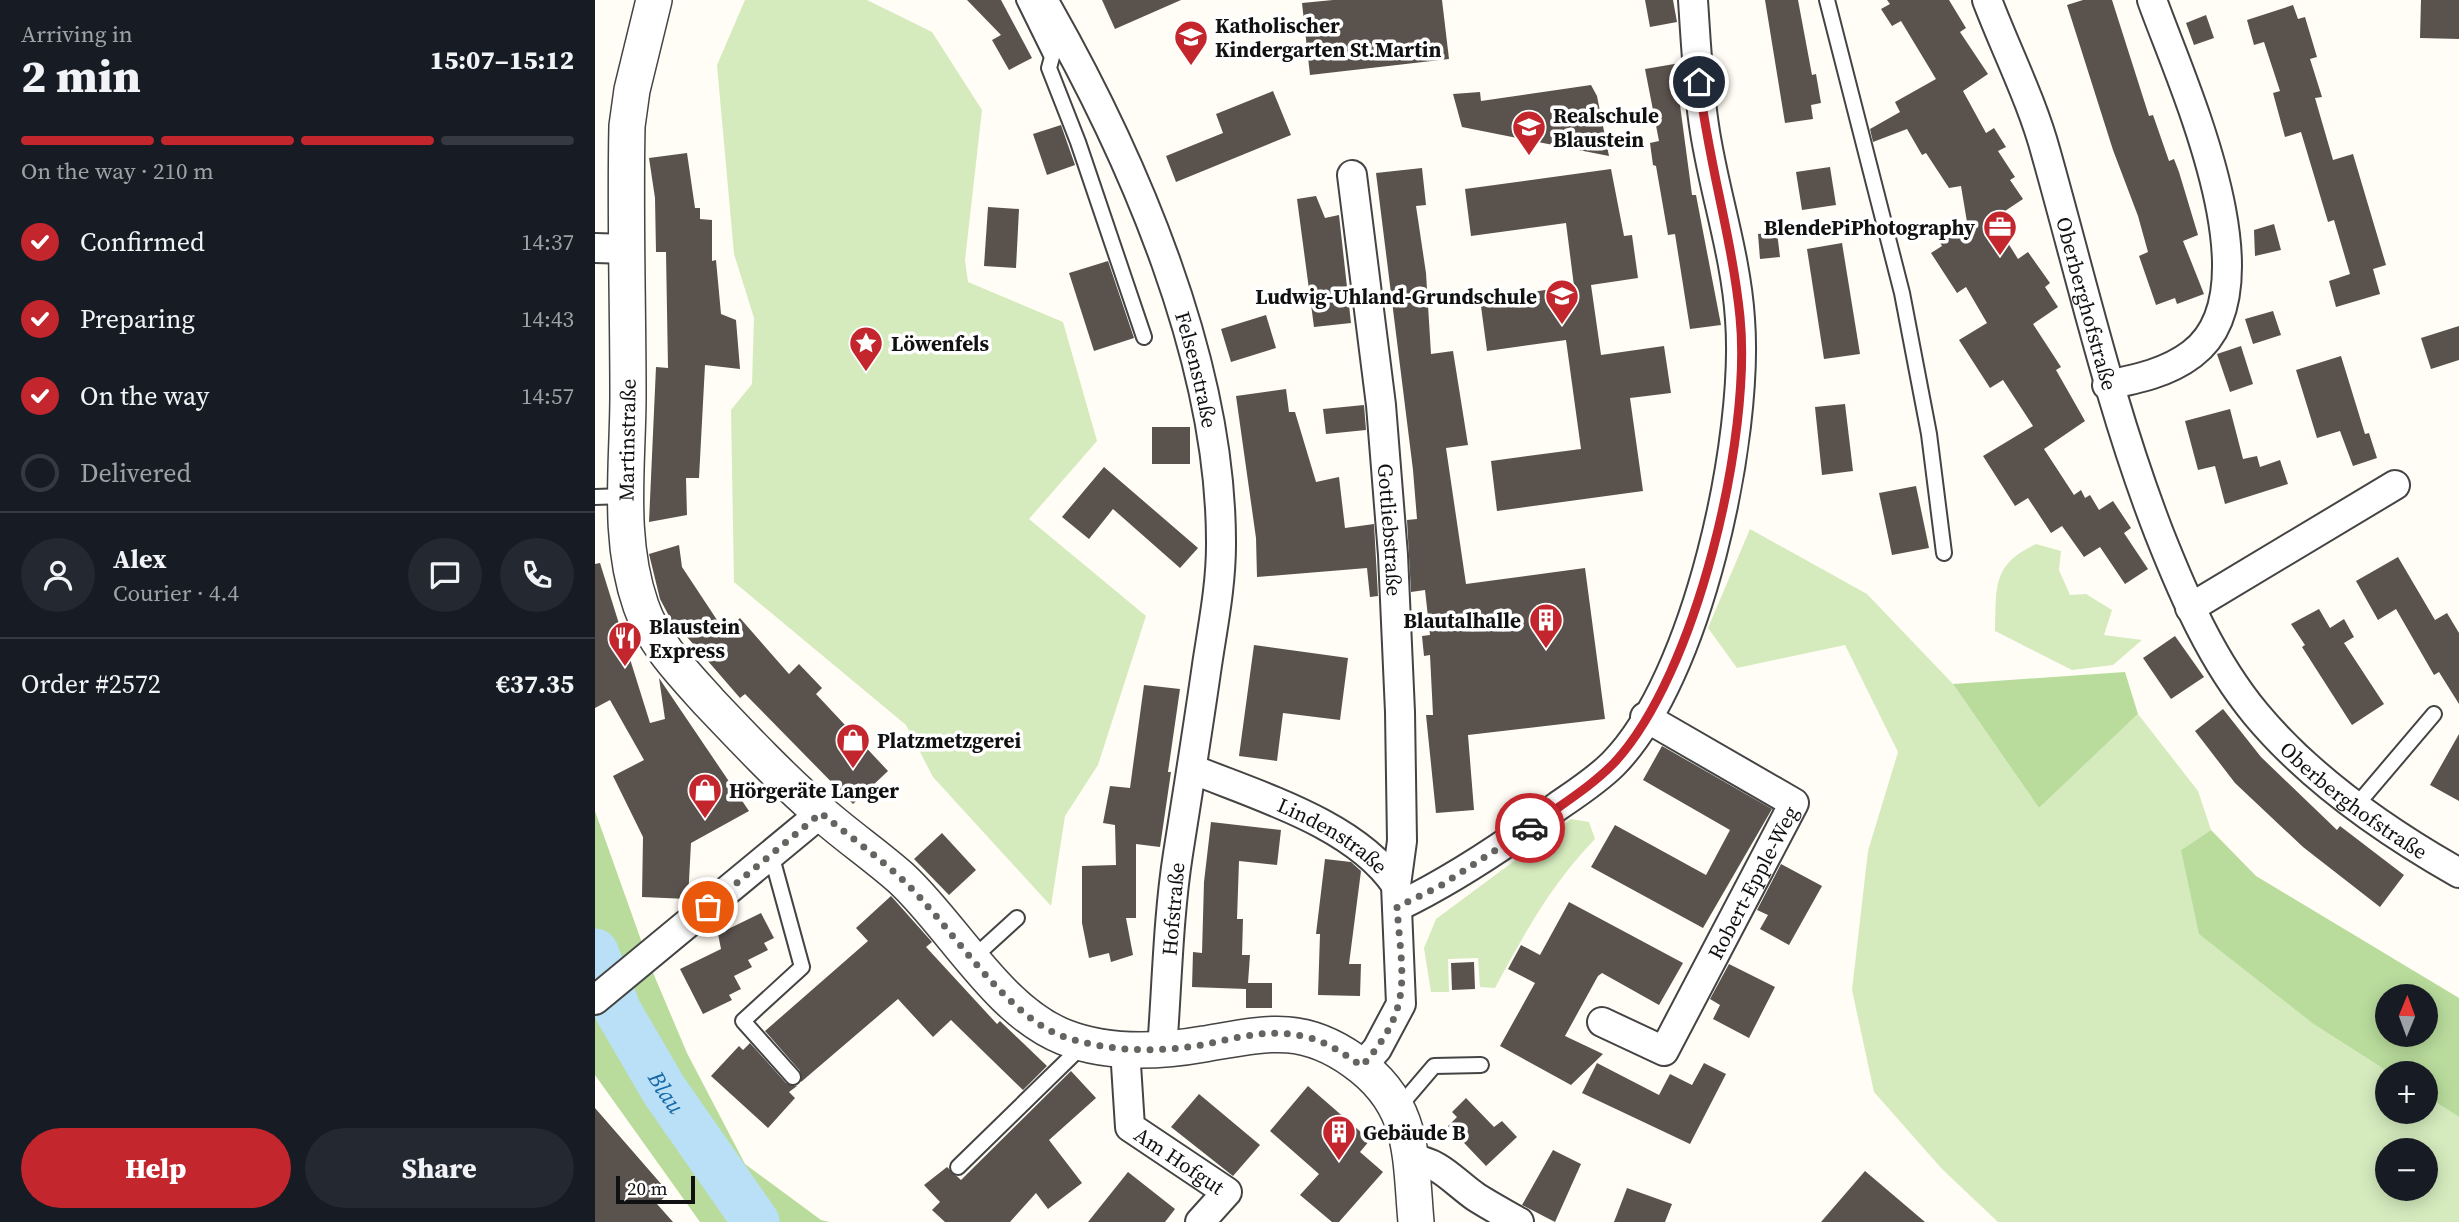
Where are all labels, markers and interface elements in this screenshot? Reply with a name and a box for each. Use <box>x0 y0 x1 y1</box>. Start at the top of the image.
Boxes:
place label: Katholischer Kindergarten St.Martin <box>1215 11 1441 64</box>
text: Arriving in <box>21 18 133 50</box>
school or university icon: Katholischer Kindergarten St.Martin <box>1172 18 1210 67</box>
text: 15:07–15:12 <box>430 42 574 78</box>
text: 2 min <box>21 44 141 107</box>
pin <box>1669 52 1729 112</box>
icon: home <box>1680 63 1718 101</box>
place label: Realschule Blaustein <box>1553 101 1659 154</box>
school or university icon: Realschule Blaustein <box>1510 108 1548 157</box>
text: On the way · 210 m <box>21 155 214 187</box>
office icon: BlendePiPhotography <box>1981 208 2019 257</box>
place label: BlendePiPhotography <box>1764 213 1976 242</box>
street label: Oberberghofstraße <box>2050 214 2125 394</box>
icon: check <box>21 223 59 261</box>
text: Confirmed <box>80 224 205 260</box>
text: 14:37 <box>521 226 574 258</box>
school or university icon: Ludwig-Uhland-Grundschule <box>1543 277 1581 326</box>
place label: Ludwig-Uhland-Grundschule <box>1255 282 1537 311</box>
icon: check <box>21 300 59 338</box>
text: Preparing <box>80 301 195 337</box>
text: 14:43 <box>521 303 574 335</box>
street label: Felsenstraße <box>1169 308 1225 430</box>
place icon: Löwenfels <box>847 324 885 373</box>
place label: Löwenfels <box>891 329 989 358</box>
icon: check <box>21 377 59 415</box>
text: On the way <box>80 378 209 414</box>
street label: Martinstraße <box>611 378 643 502</box>
text: 14:57 <box>521 380 574 412</box>
text: Delivered <box>80 455 191 491</box>
street label: Gottliebstraße <box>1371 462 1409 597</box>
button: person <box>21 538 95 612</box>
button: chat <box>408 538 482 612</box>
button: phone <box>500 538 574 612</box>
text: Alex <box>113 541 167 577</box>
text: Courier · 4.4 <box>113 577 239 609</box>
building icon: Blautalhalle <box>1527 601 1565 650</box>
place label: Blautalhalle <box>1403 606 1521 635</box>
place label: Blaustein Express <box>649 612 740 665</box>
restaurant icon: Blaustein Express <box>606 619 644 668</box>
text: Order #2572 <box>21 666 161 702</box>
text: €37.35 <box>496 666 574 702</box>
shop icon: Platzmetzgerei <box>834 721 872 770</box>
place label: Platzmetzgerei <box>877 726 1021 755</box>
street label: Oberberghofstraße <box>2274 735 2433 866</box>
shop icon: Hörgeräte Langer <box>686 771 724 820</box>
place label: Hörgeräte Langer <box>729 776 899 805</box>
street label: Lindenstraße <box>1273 790 1394 880</box>
courier <box>1495 793 1565 863</box>
street label: Robert-Epple-Weg <box>1700 800 1805 964</box>
icon: car <box>1511 809 1549 847</box>
street label: Hofstraße <box>1154 861 1192 957</box>
pin <box>678 877 738 937</box>
icon: bag <box>689 888 727 926</box>
north arrow <box>2375 984 2438 1046</box>
map controls <box>2375 984 2438 1201</box>
button: + <box>2375 1061 2438 1124</box>
water label: Blau <box>640 1064 692 1120</box>
building icon: Gebäude B <box>1320 1113 1358 1162</box>
place label: Gebäude B <box>1363 1118 1466 1147</box>
street label: Am Hofgut <box>1129 1120 1231 1201</box>
button: Help <box>21 1128 291 1208</box>
button: Share <box>305 1128 574 1208</box>
button: − <box>2375 1138 2438 1201</box>
scale bar <box>616 1173 695 1205</box>
text: 20 m <box>627 1175 668 1201</box>

